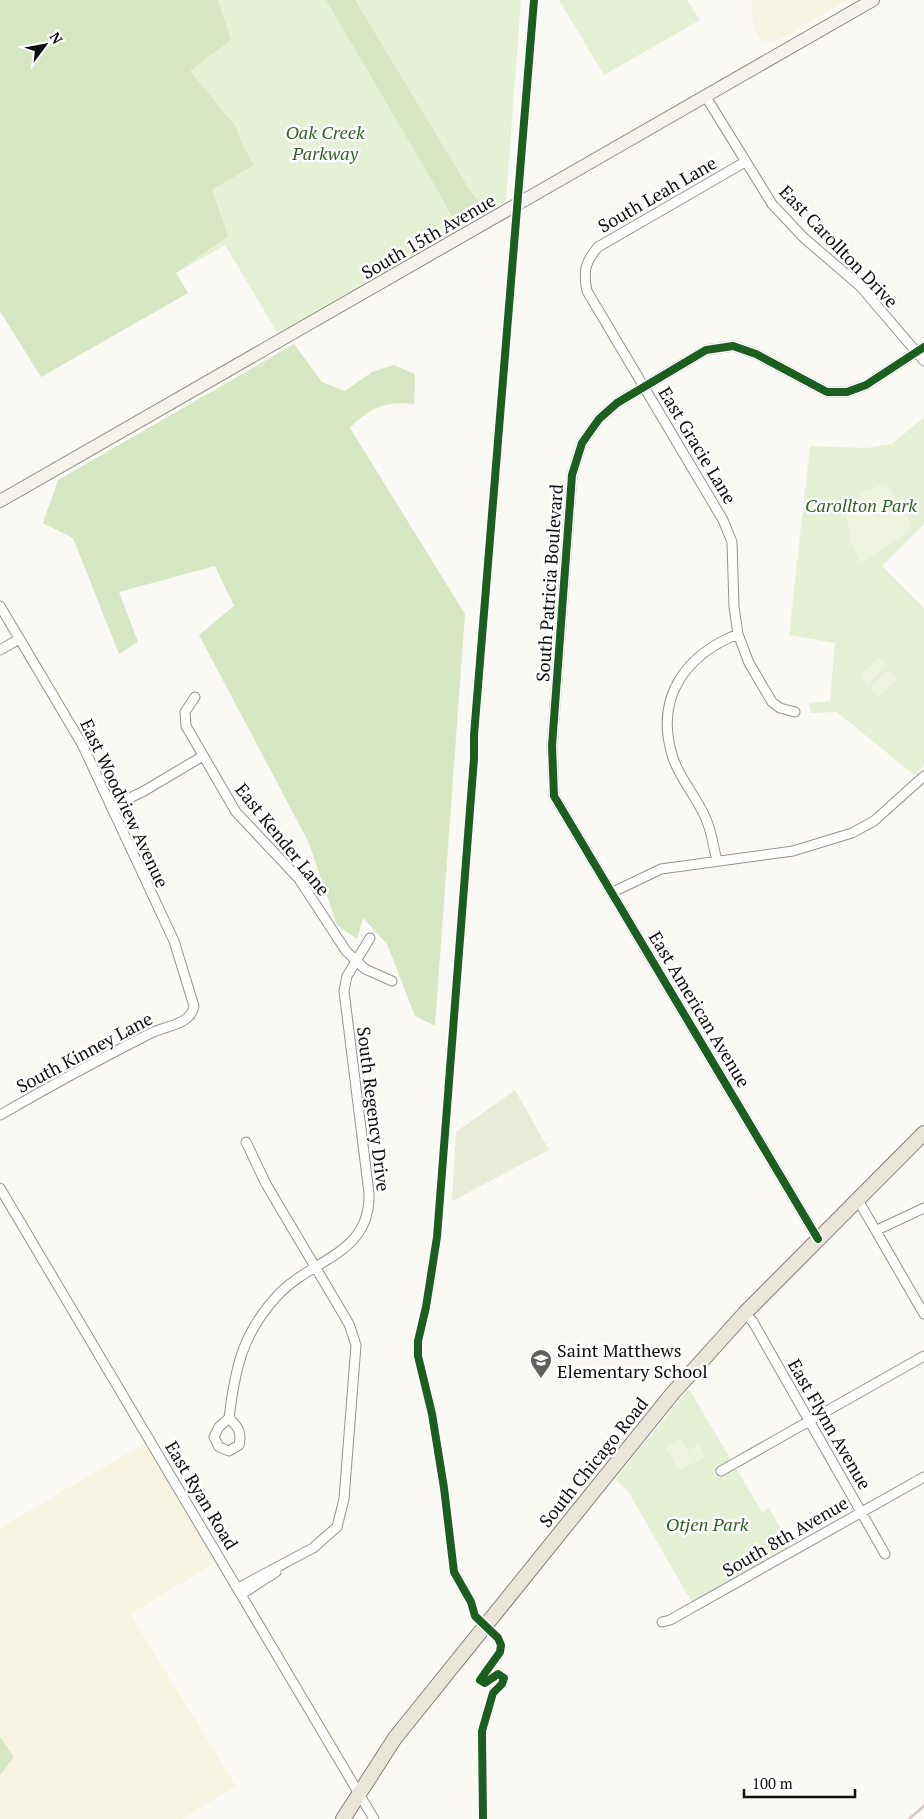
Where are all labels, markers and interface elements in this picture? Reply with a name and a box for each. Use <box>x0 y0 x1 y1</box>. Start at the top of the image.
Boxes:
north arrow <box>20 20 70 70</box>
text: N <box>46 28 68 48</box>
park label: Oak Creek Parkway <box>285 120 365 165</box>
street label: South Leah Lane <box>593 150 721 238</box>
street label: East Carollton Drive <box>774 180 904 312</box>
street label: South 15th Avenue <box>357 188 499 284</box>
street label: East Gracie Lane <box>654 382 742 508</box>
street label: South Patricia Boulevard <box>530 483 568 683</box>
park label: Carollton Park <box>805 493 917 517</box>
street label: East Woodview Avenue <box>75 715 175 891</box>
street label: East Kender Lane <box>230 778 336 900</box>
street label: East American Avenue <box>644 926 756 1092</box>
street label: South Kinney Lane <box>12 1006 156 1098</box>
street label: South Regency Drive <box>352 1025 396 1193</box>
place label: Saint Matthews Elementary School <box>557 1338 708 1383</box>
school or university icon: Saint Matthews Elementary School <box>529 1348 553 1379</box>
street label: East Flynn Avenue <box>783 1354 877 1494</box>
street label: South Chicago Road <box>533 1392 653 1532</box>
street label: East Ryan Road <box>160 1436 244 1554</box>
street label: South 8th Avenue <box>718 1490 852 1582</box>
park label: Otjen Park <box>666 1512 749 1536</box>
scale bar <box>744 1766 855 1798</box>
text: 100 m <box>752 1773 793 1793</box>

